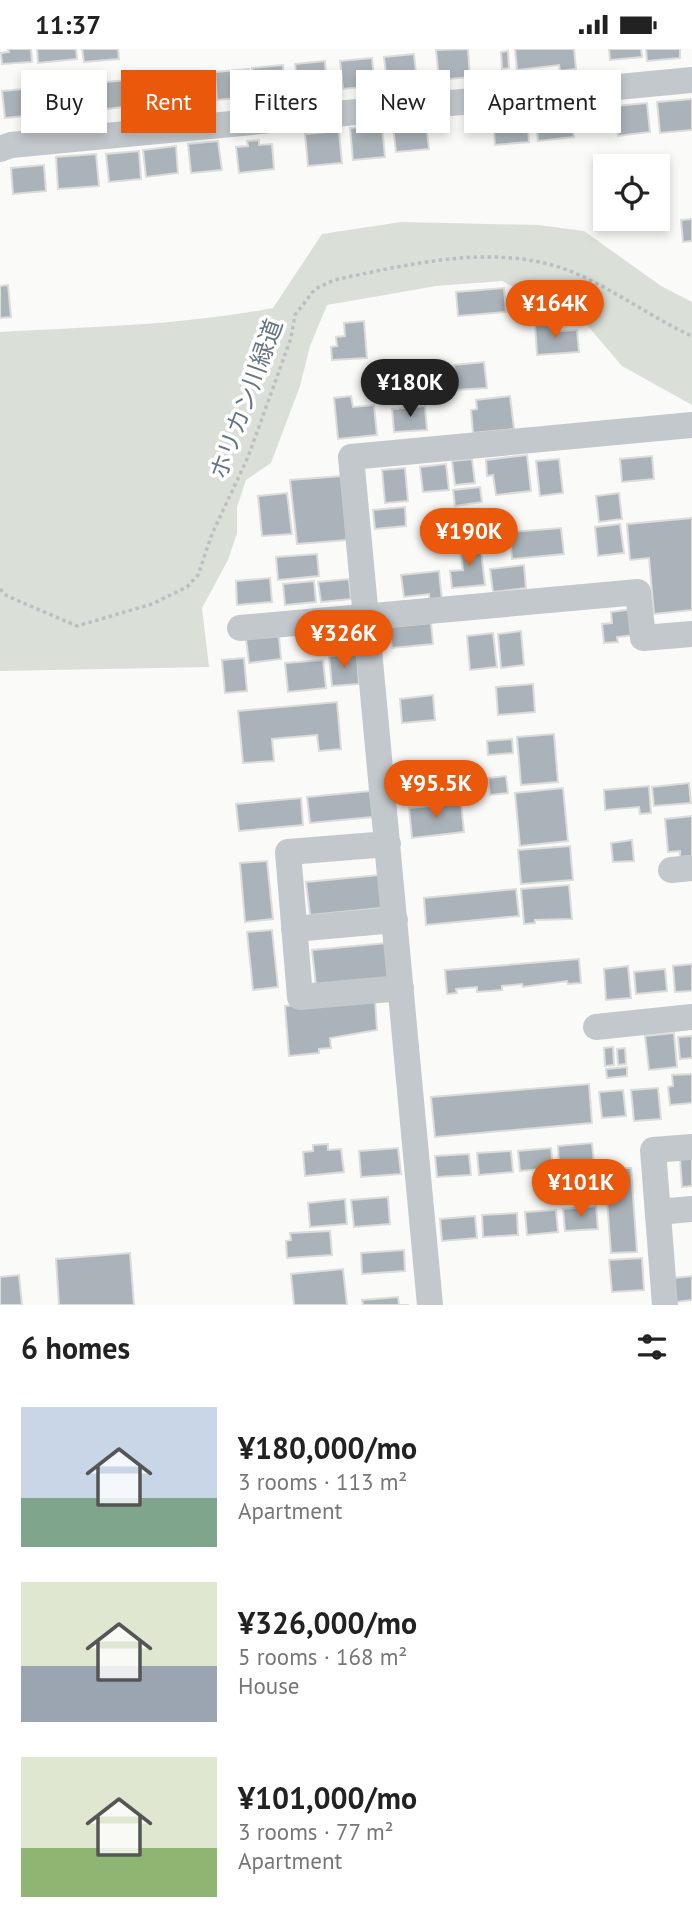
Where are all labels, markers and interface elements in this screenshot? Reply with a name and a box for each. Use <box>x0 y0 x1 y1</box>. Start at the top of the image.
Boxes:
text: 11:37 <box>35 8 101 41</box>
chip: Buy <box>21 70 107 133</box>
chip: Rent <box>121 70 216 133</box>
chip: Filters <box>230 70 342 133</box>
chip: New <box>356 70 450 133</box>
chip: Apartment <box>464 70 621 133</box>
map controls <box>593 154 670 231</box>
button: locate <box>593 154 670 231</box>
pin: ¥164K <box>506 281 604 340</box>
text: ¥164K <box>522 288 588 317</box>
street label: ホリカン川緑道 <box>203 315 289 483</box>
pin: ¥180K <box>361 359 459 419</box>
text: ¥180K <box>377 367 443 396</box>
pin: ¥190K <box>420 509 518 568</box>
text: ¥190K <box>436 516 502 545</box>
pin: ¥326K <box>295 611 393 670</box>
text: ¥326K <box>311 618 377 647</box>
pin: ¥95.5K <box>379 761 493 820</box>
text: ¥95.5K <box>400 768 472 797</box>
pin: ¥101K <box>532 1159 630 1219</box>
text: ¥101K <box>548 1167 614 1196</box>
text: 6 homes <box>21 1328 130 1367</box>
icon: filters <box>633 1328 671 1366</box>
text: ¥180,000/mo <box>238 1428 417 1467</box>
icon: home <box>77 1435 161 1519</box>
text: 3 rooms · 113 m² <box>238 1467 407 1496</box>
text: Apartment <box>238 1496 342 1525</box>
text: ¥326,000/mo <box>238 1603 417 1642</box>
icon: home <box>77 1610 161 1694</box>
text: 5 rooms · 168 m² <box>238 1642 407 1671</box>
text: House <box>238 1671 300 1700</box>
text: ¥101,000/mo <box>238 1778 417 1817</box>
icon: home <box>77 1785 161 1869</box>
text: 3 rooms · 77 m² <box>238 1817 394 1846</box>
text: Apartment <box>238 1846 342 1875</box>

